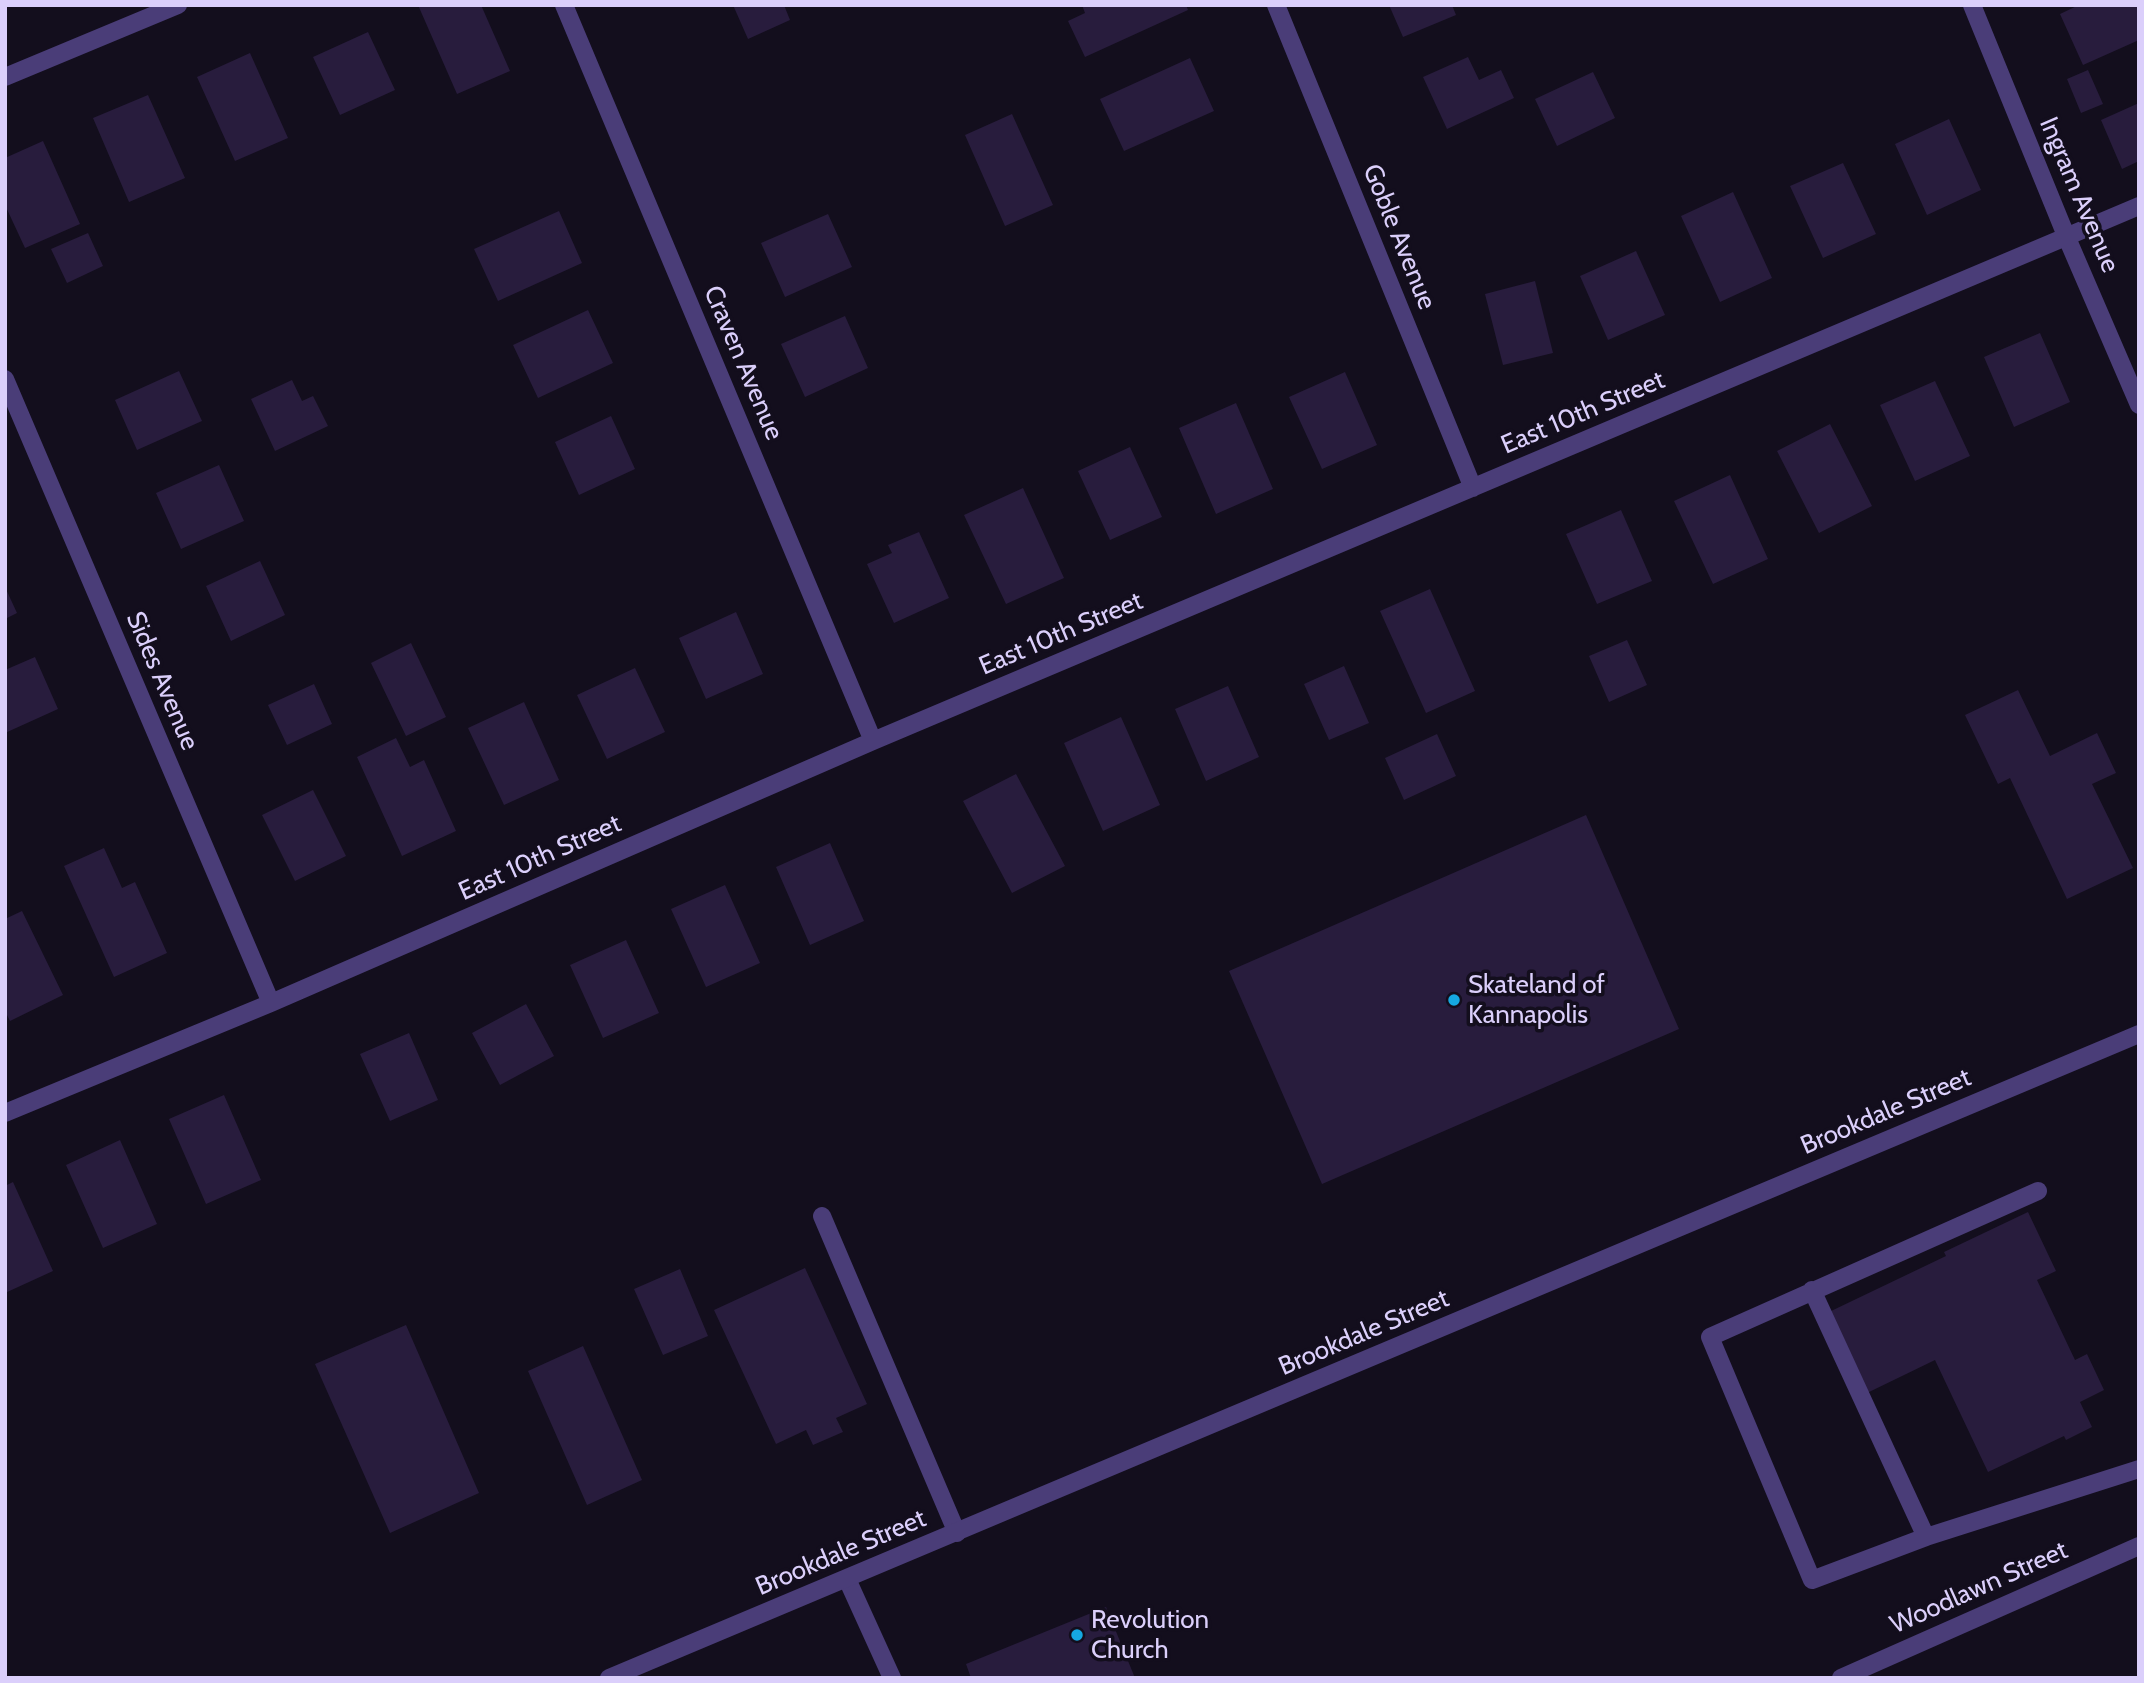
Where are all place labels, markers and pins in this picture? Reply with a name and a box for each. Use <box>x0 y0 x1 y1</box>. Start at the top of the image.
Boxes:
place label: Skateland of Kannapolis <box>1468 969 1605 1030</box>
marker: Skateland of Kannapolis <box>1446 992 1462 1008</box>
place label: Revolution Church <box>1091 1604 1209 1666</box>
marker: Revolution Church <box>1069 1627 1085 1643</box>

